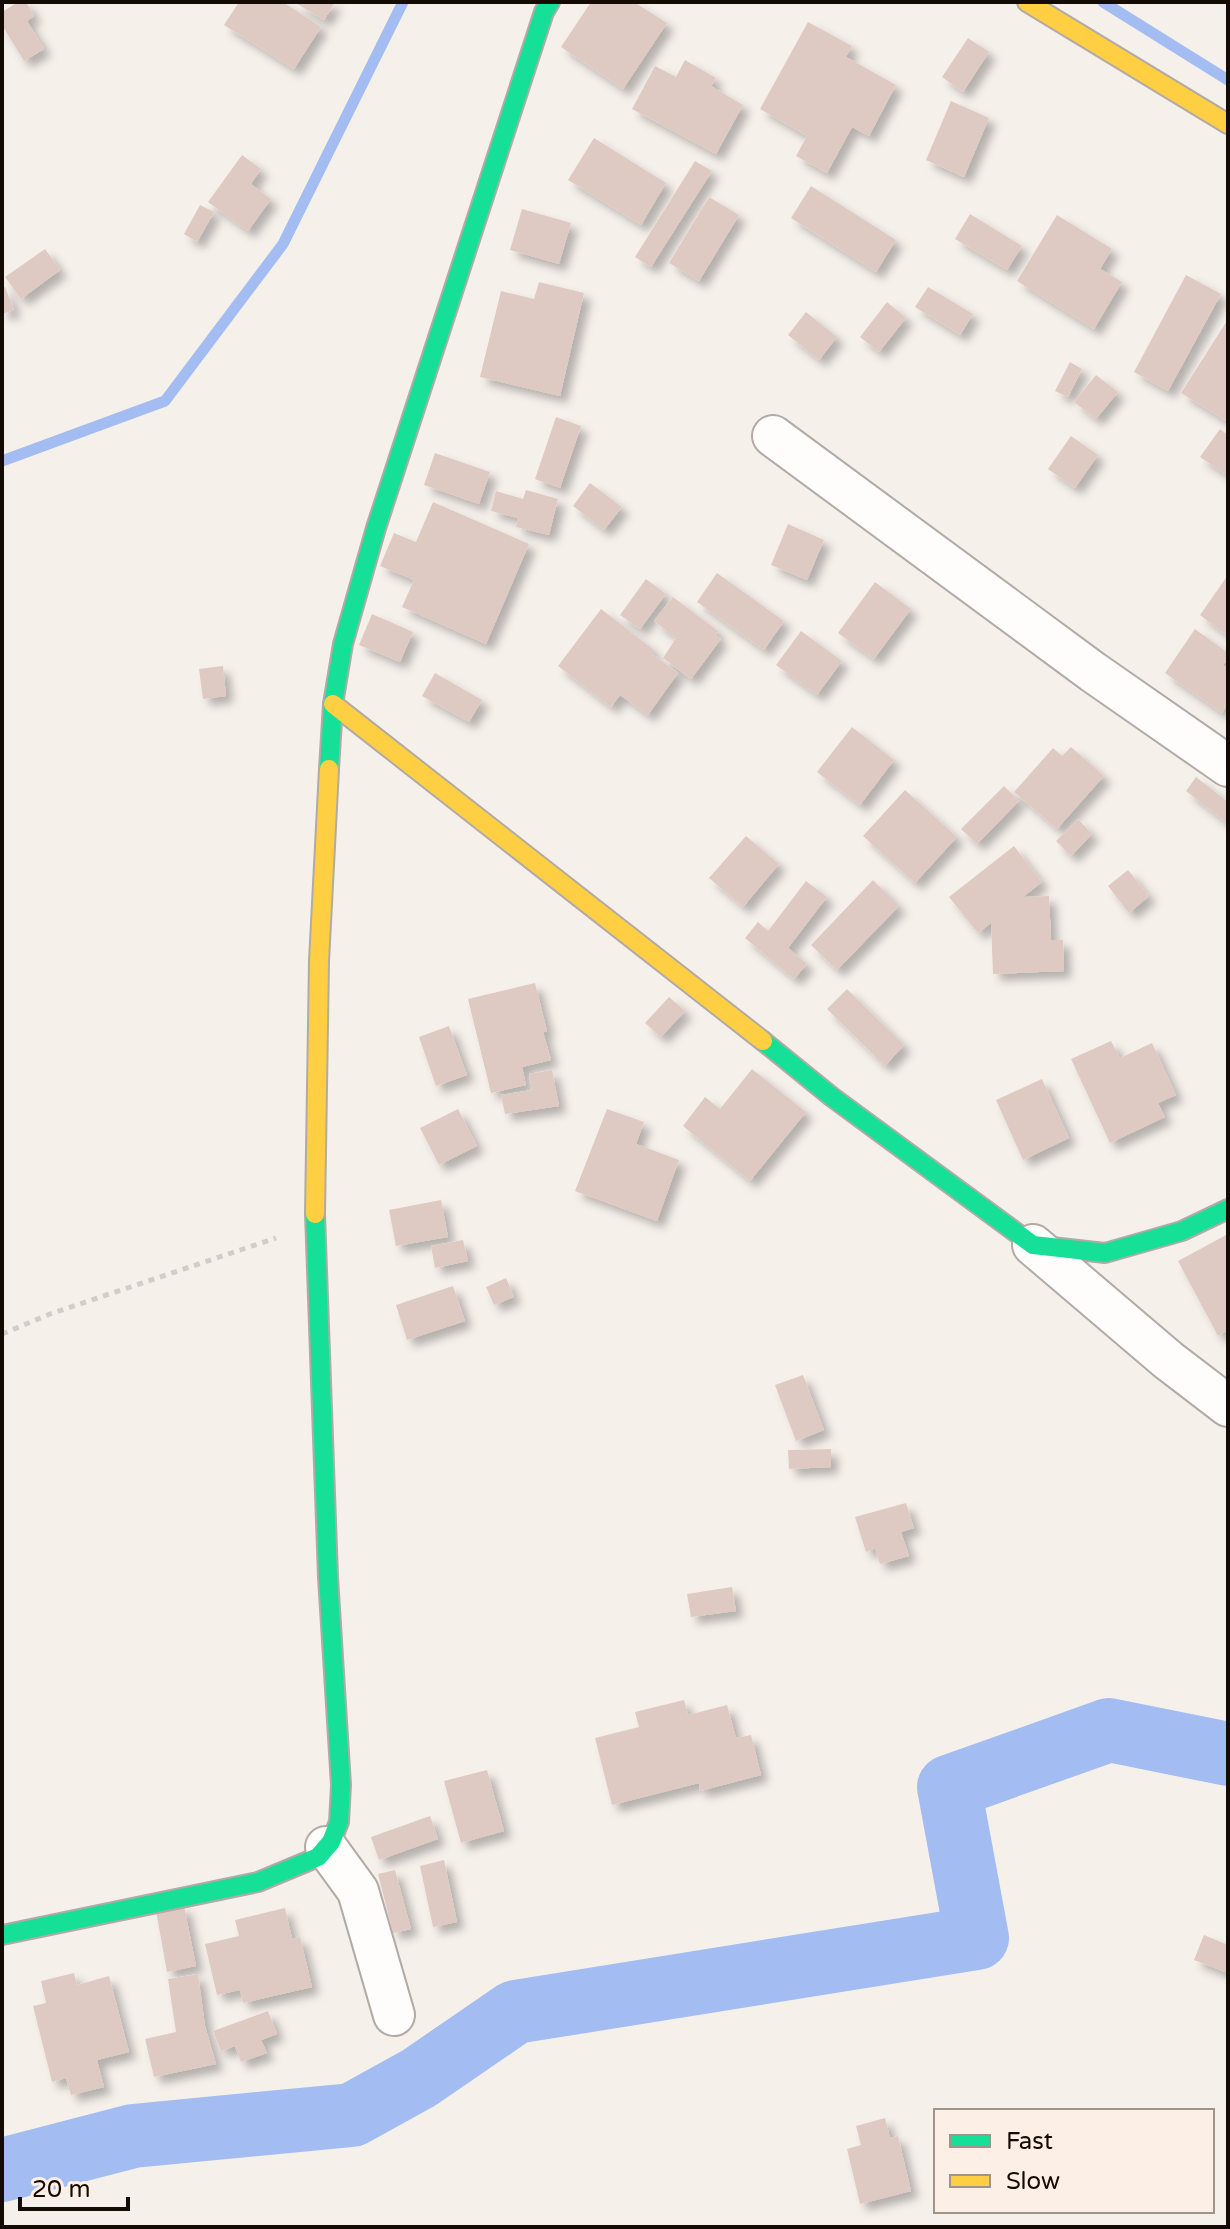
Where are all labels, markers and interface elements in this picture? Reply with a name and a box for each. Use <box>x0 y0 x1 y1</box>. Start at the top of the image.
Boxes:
legend <box>934 2109 1214 2213</box>
text: Fast <box>1006 2127 1053 2156</box>
scale bar <box>20 2161 128 2211</box>
text: Slow <box>1006 2167 1060 2196</box>
text: 20 m <box>32 2175 90 2204</box>

